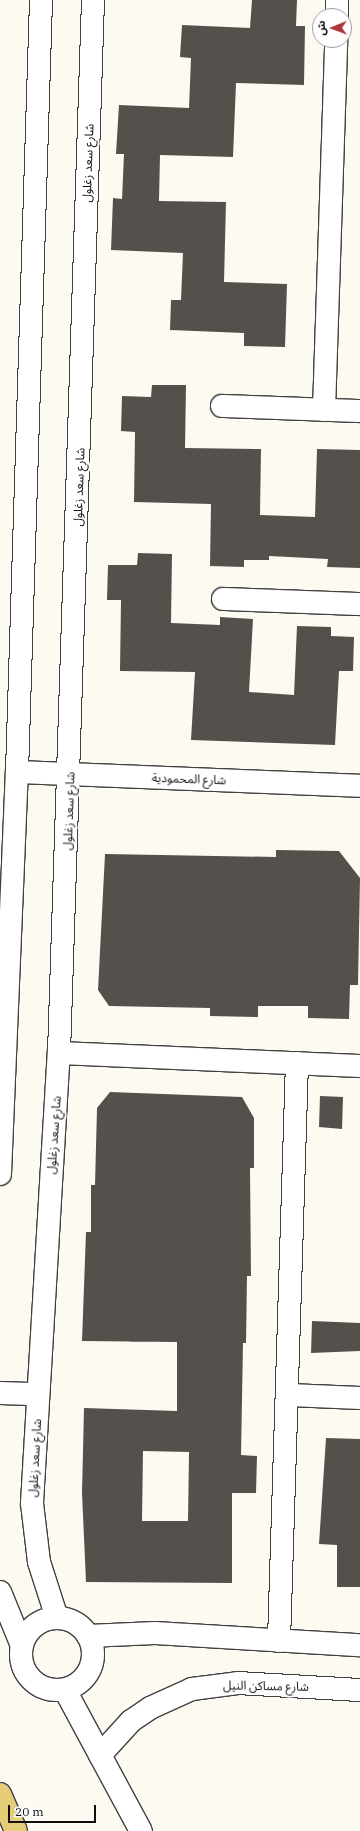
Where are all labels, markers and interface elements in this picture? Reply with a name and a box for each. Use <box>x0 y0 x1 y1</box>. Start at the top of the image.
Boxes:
north arrow <box>312 8 352 48</box>
text: ش <box>314 21 328 36</box>
street label: شارع سعد زغلول <box>79 123 97 203</box>
street label: شارع سعد زغلول <box>70 447 88 527</box>
street label: شارع سعد زغلول <box>60 771 78 851</box>
street label: شارع المحمودية <box>152 771 226 787</box>
street label: شارع سعد زغلول <box>44 1095 64 1175</box>
street label: شارع سعد زغلول <box>26 1418 44 1498</box>
street label: شارع مساكن النيل <box>223 1678 309 1694</box>
scale bar <box>10 1797 98 1823</box>
text: 20 m <box>15 1804 44 1819</box>

